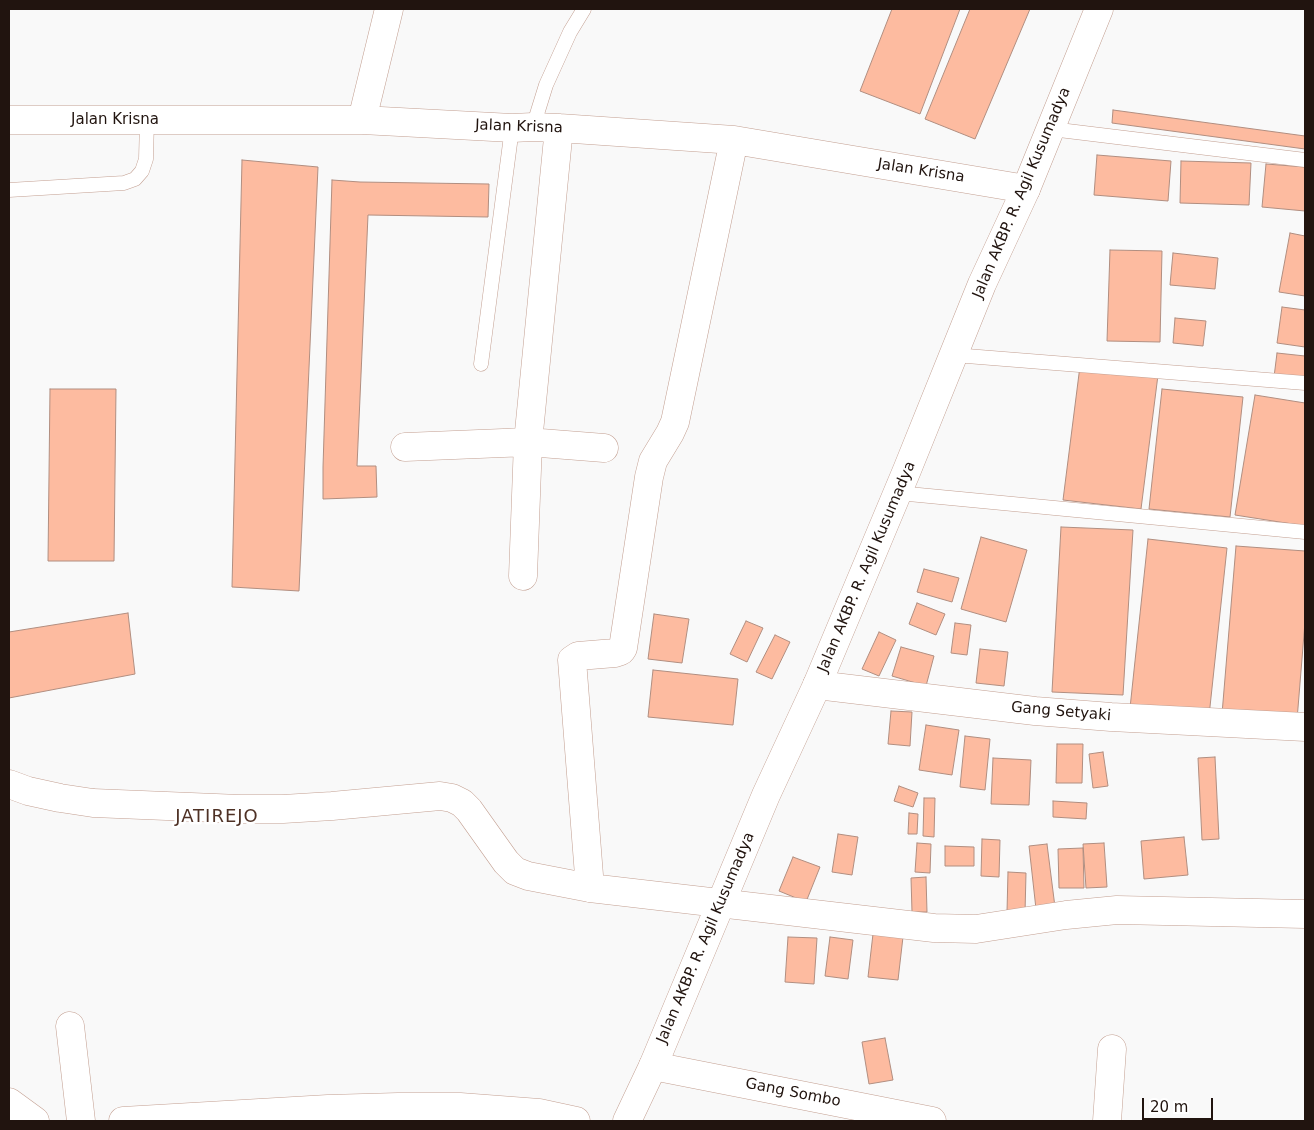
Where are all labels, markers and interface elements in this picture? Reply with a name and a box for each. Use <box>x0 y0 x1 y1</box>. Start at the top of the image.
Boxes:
street label: Jalan AKBP. R. Agil Kusumadya <box>969 85 1075 301</box>
street label: Jalan Krisna <box>71 111 159 129</box>
street label: Jalan Krisna <box>475 116 563 138</box>
street label: Jalan Krisna <box>876 155 966 187</box>
street label: Jalan AKBP. R. Agil Kusumadya <box>814 459 920 675</box>
street label: Gang Setyaki <box>1010 699 1112 725</box>
district label: JATIREJO <box>174 806 260 828</box>
street label: Jalan AKBP. R. Agil Kusumadya <box>653 830 759 1046</box>
street label: Gang Sombo <box>744 1075 842 1111</box>
scale bar <box>1144 1088 1215 1120</box>
text: 20 m <box>1150 1098 1188 1116</box>

